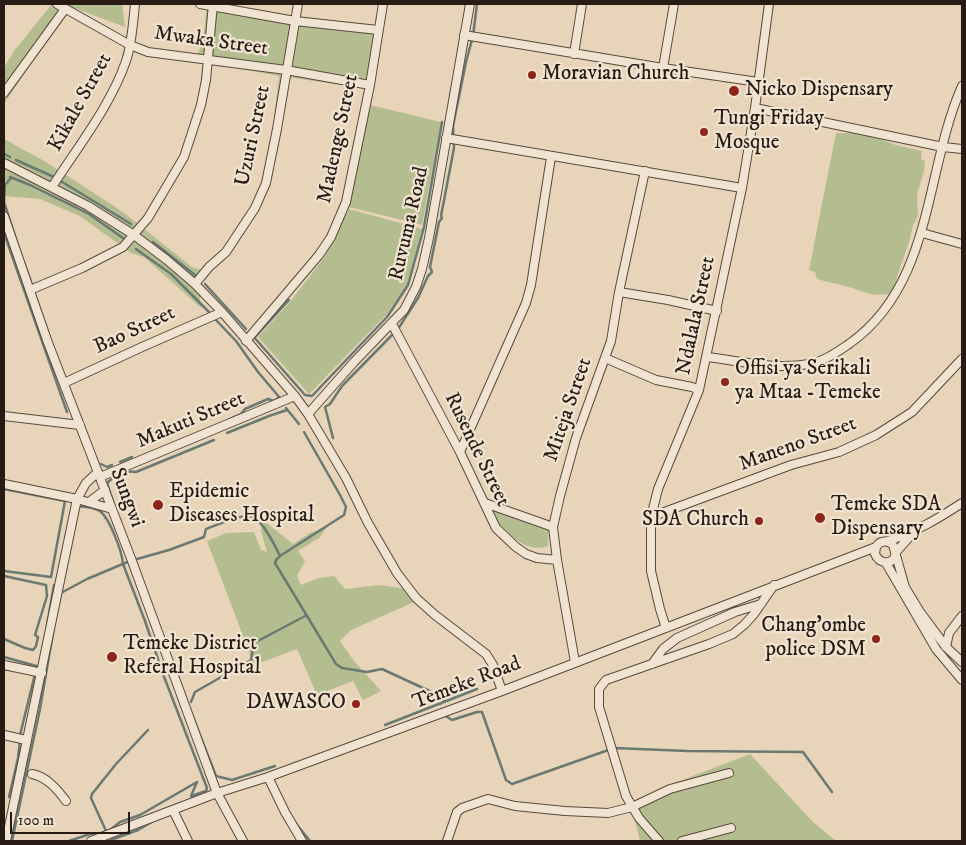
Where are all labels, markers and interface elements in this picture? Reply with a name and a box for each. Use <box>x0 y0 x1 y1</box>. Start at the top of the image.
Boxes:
street label: Mwaka Street <box>152 22 270 62</box>
street label: Kikale Street <box>44 49 118 157</box>
place label: Moravian Church <box>542 62 690 88</box>
marker: Moravian Church <box>526 69 538 81</box>
street label: Madenge Street <box>313 72 365 206</box>
place label: Nicko Dispensary <box>745 78 893 104</box>
street label: Uzuri Street <box>231 83 277 189</box>
marker: Nicko Dispensary <box>727 84 741 98</box>
place label: Tungi Friday Mosque <box>714 107 824 157</box>
marker: Tungi Friday Mosque <box>698 126 710 138</box>
street label: Ruvuma Road <box>385 165 435 283</box>
street label: Ndalala Street <box>672 254 722 378</box>
street label: Bao Street <box>90 301 180 361</box>
street label: Miteja Street <box>539 355 599 465</box>
place label: Offisi ya Serikali ya Mtaa -Temeke <box>735 357 881 407</box>
marker: Offisi ya Serikali ya Mtaa -Temeke <box>719 376 731 388</box>
street label: Makuti Street <box>133 387 249 455</box>
street label: Rusende Street <box>437 389 515 511</box>
street label: Maneno Street <box>736 412 860 478</box>
street label: Sungwi <box>103 465 149 531</box>
place label: Epidemic Diseases Hospital <box>169 480 314 530</box>
place label: Temeke SDA Dispensary <box>831 493 941 543</box>
marker: Epidemic Diseases Hospital <box>151 498 165 512</box>
place label: SDA Church <box>642 508 749 534</box>
marker: Temeke SDA Dispensary <box>813 511 827 525</box>
marker: SDA Church <box>753 515 765 527</box>
place label: Chang'ombe police DSM <box>761 614 866 664</box>
place label: Temeke District Referal Hospital <box>123 632 261 682</box>
marker: Chang'ombe police DSM <box>870 633 882 645</box>
marker: Temeke District Referal Hospital <box>105 650 119 664</box>
street label: Temeke Road <box>409 652 525 716</box>
place label: DAWASCO <box>246 691 346 717</box>
marker: DAWASCO <box>350 698 362 710</box>
scale bar <box>12 802 132 834</box>
text: 100 m <box>18 811 54 830</box>

